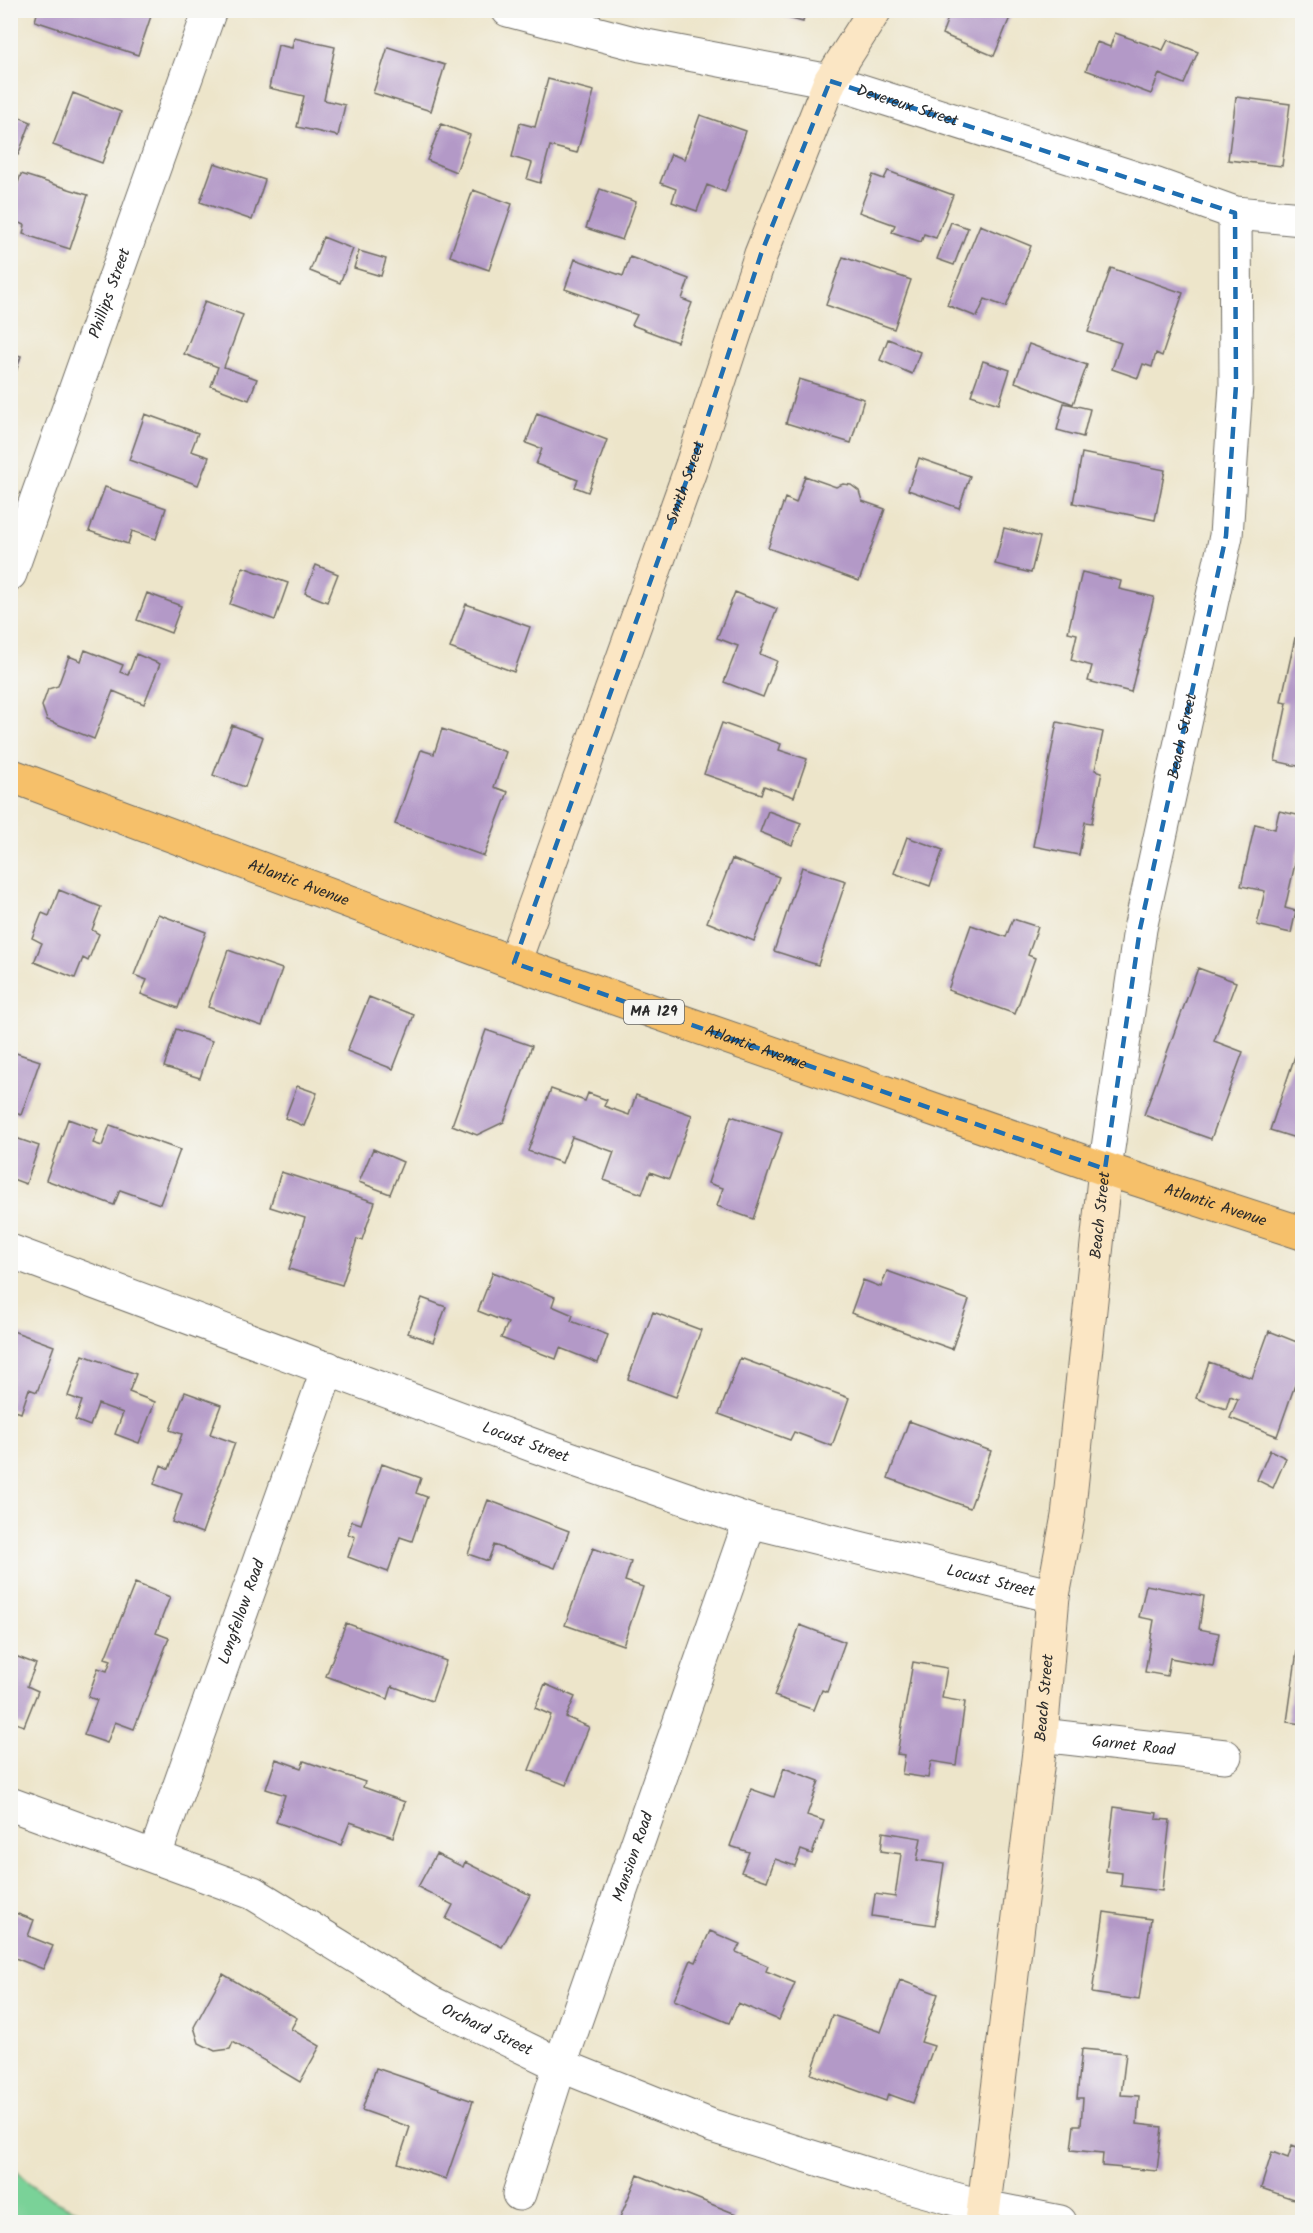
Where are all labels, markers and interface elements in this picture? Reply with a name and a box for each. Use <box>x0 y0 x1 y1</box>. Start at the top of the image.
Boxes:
street label: Devereux Street <box>853 78 962 134</box>
street label: Phillips Street <box>82 244 137 342</box>
street label: Smith Street <box>659 437 712 528</box>
street label: Beach Street <box>1161 690 1204 782</box>
street label: Atlantic Avenue <box>244 852 353 913</box>
road number: MA 129 <box>624 1000 684 1024</box>
street label: Atlantic Avenue <box>701 1018 810 1077</box>
street label: Beach Street <box>1083 1169 1117 1260</box>
street label: Atlantic Avenue <box>1161 1177 1270 1233</box>
street label: Locust Street <box>479 1415 573 1470</box>
street label: Longfellow Road <box>211 1555 272 1668</box>
street label: Locust Street <box>944 1558 1039 1604</box>
street label: Beach Street <box>1028 1652 1061 1743</box>
street label: Garnet Road <box>1091 1728 1177 1763</box>
street label: Mansion Road <box>606 1807 660 1905</box>
street label: Orchard Street <box>437 1997 538 2063</box>

